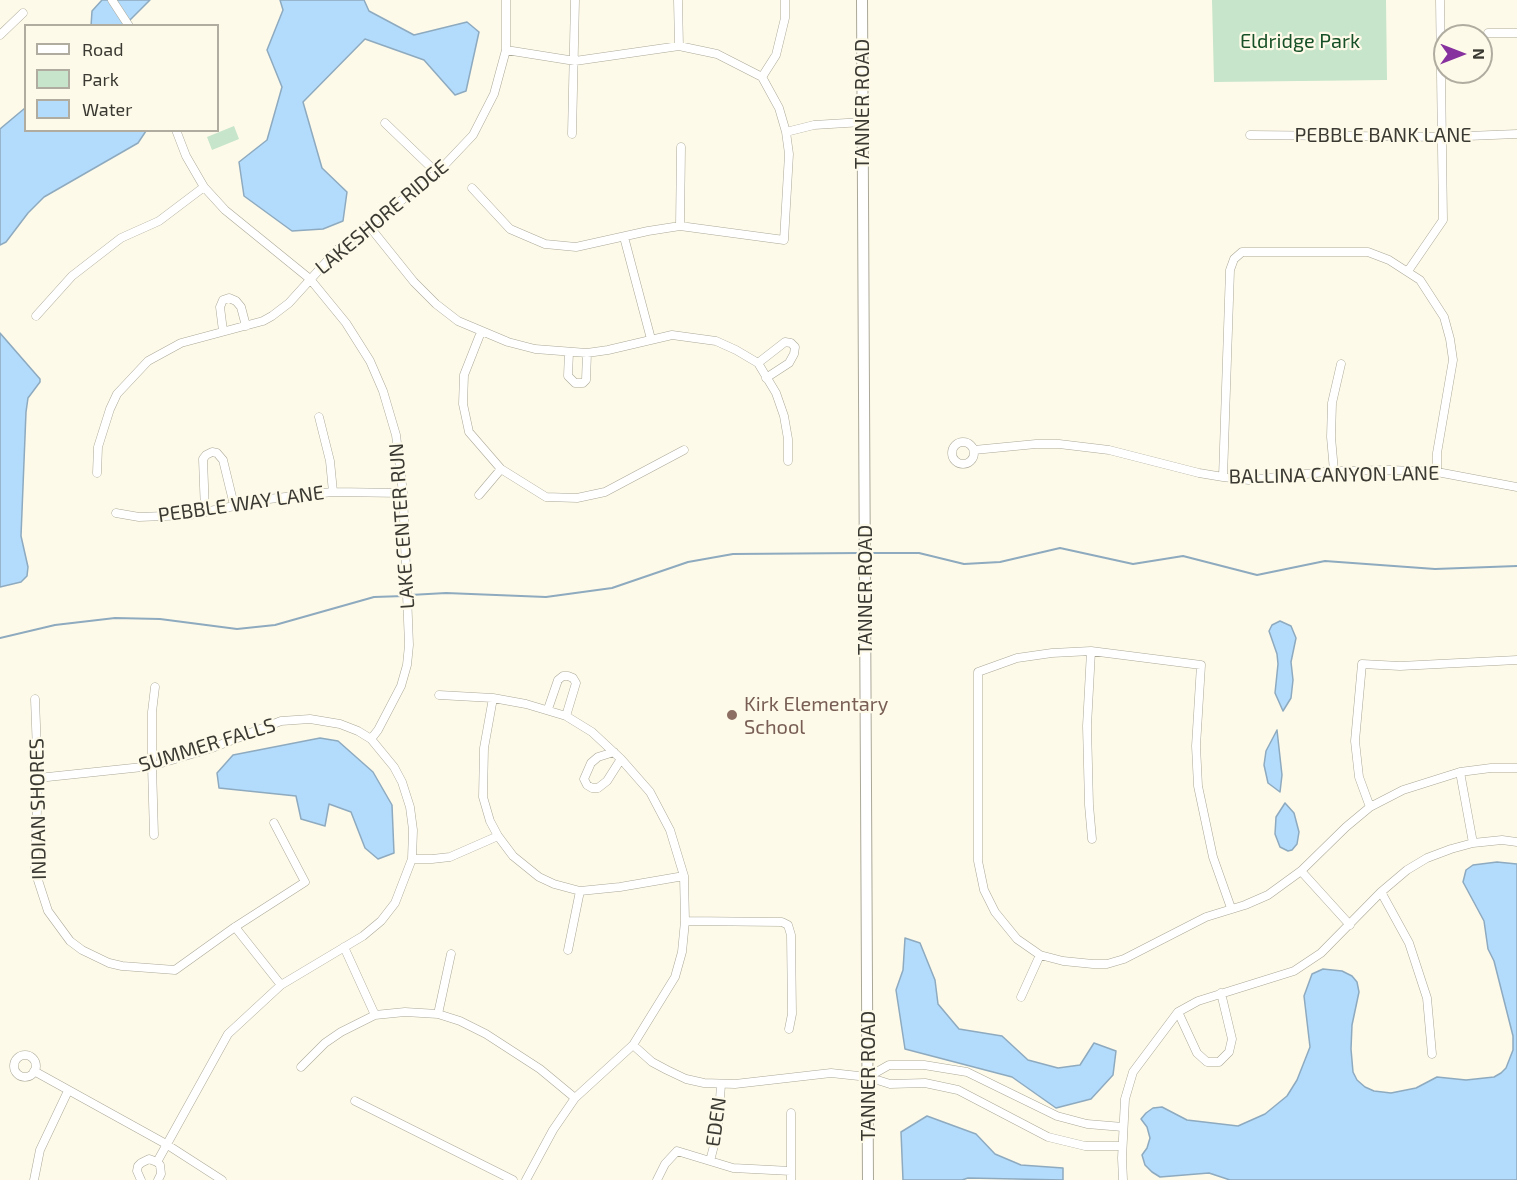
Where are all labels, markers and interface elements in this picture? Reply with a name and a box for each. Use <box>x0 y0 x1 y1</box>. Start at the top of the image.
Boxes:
legend <box>24 24 219 132</box>
north arrow <box>1433 24 1493 84</box>
park label: Eldridge Park <box>1240 29 1360 53</box>
text: Road <box>82 38 123 60</box>
street label: TANNER ROAD <box>850 39 874 169</box>
text: N <box>1470 48 1489 60</box>
text: Park <box>82 68 119 90</box>
text: Water <box>82 98 132 120</box>
street label: PEBBLE BANK LANE <box>1295 123 1471 147</box>
street label: LAKESHORE RIDGE <box>311 154 453 280</box>
street label: LAKE CENTER RUN <box>384 442 420 610</box>
street label: BALLINA CANYON LANE <box>1229 461 1439 489</box>
street label: PEBBLE WAY LANE <box>156 480 326 528</box>
street label: TANNER ROAD <box>853 525 877 655</box>
place label: Kirk Elementary School <box>744 692 888 739</box>
marker: Kirk Elementary School <box>725 708 739 722</box>
street label: SUMMER FALLS <box>136 713 278 777</box>
street label: INDIAN SHORES <box>25 738 51 880</box>
street label: TANNER ROAD <box>856 1011 880 1141</box>
street label: EDEN <box>701 1096 731 1148</box>

